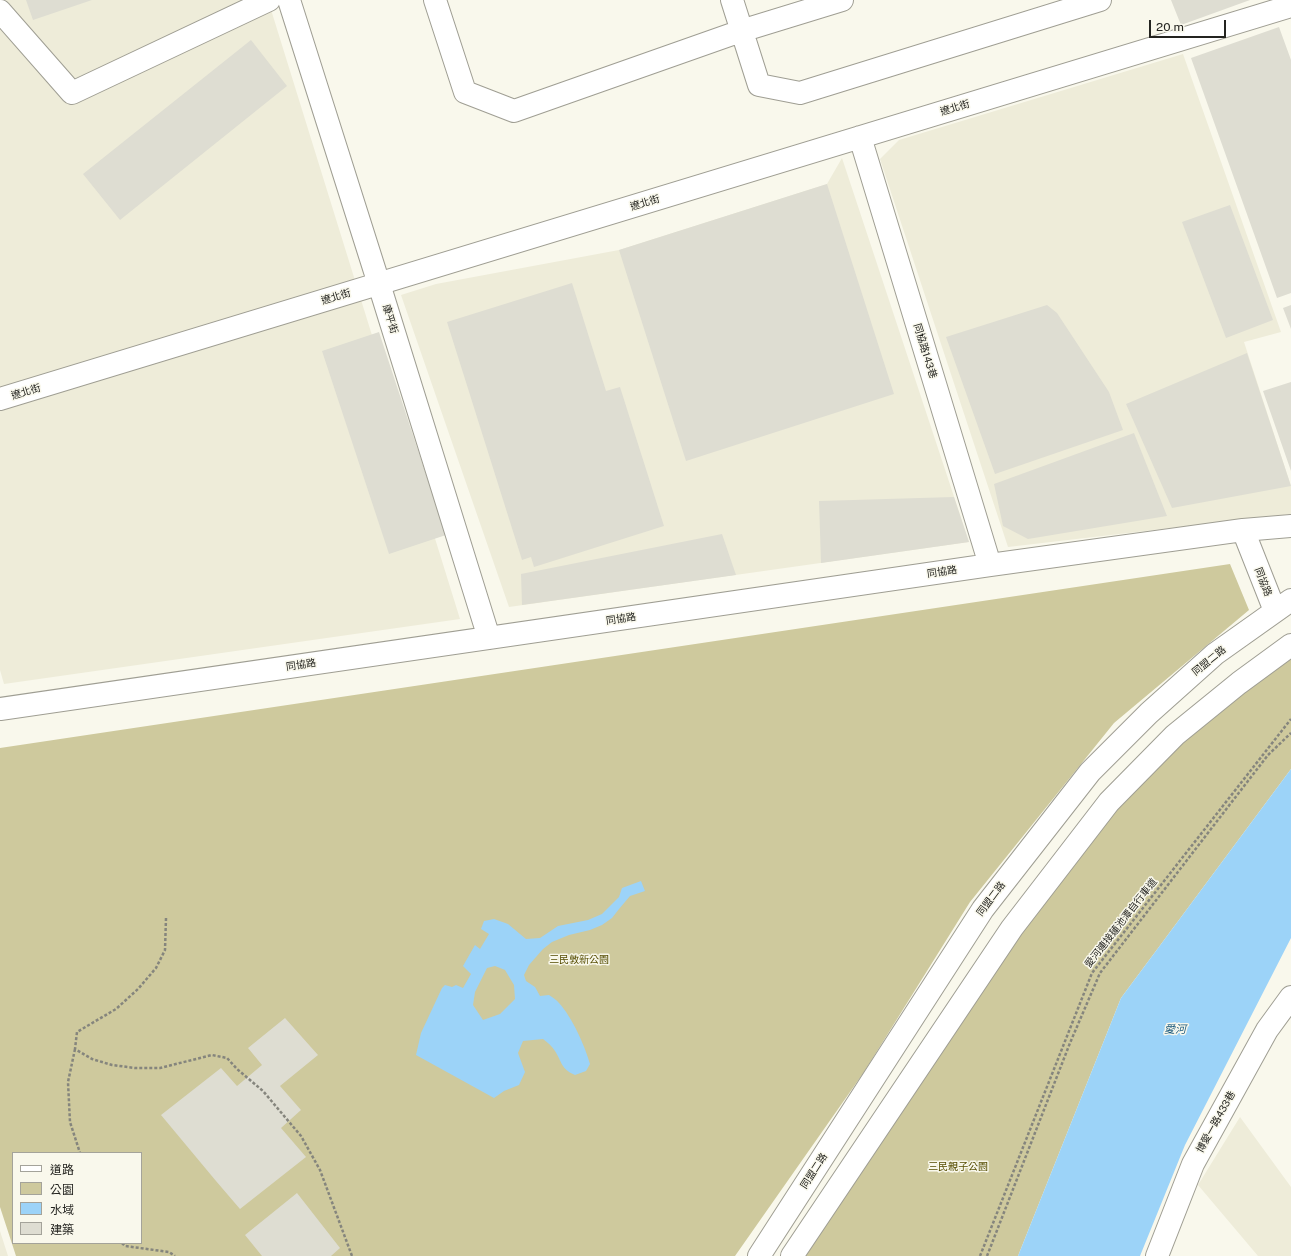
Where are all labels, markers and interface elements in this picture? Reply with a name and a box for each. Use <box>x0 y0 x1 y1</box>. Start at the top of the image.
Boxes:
scale bar <box>1151 12 1228 38</box>
text: 20 m <box>1156 20 1184 34</box>
street label: 遼北街 <box>939 98 971 118</box>
street label: 遼北街 <box>629 193 661 213</box>
street label: 遼北街 <box>320 287 352 307</box>
street label: 康平街 <box>380 303 400 335</box>
street label: 同協路143巷 <box>911 322 939 380</box>
street label: 遼北街 <box>10 382 42 402</box>
street label: 同協路 <box>926 564 958 580</box>
street label: 同協路 <box>1252 566 1274 598</box>
street label: 同協路 <box>605 611 637 627</box>
street label: 同盟二路 <box>1190 644 1228 678</box>
street label: 同協路 <box>285 657 317 673</box>
street label: 愛河連接蓮池潭自行車道 <box>1082 876 1160 970</box>
street label: 同盟二路 <box>974 879 1008 919</box>
park label: 三民敦新公園 <box>549 954 609 966</box>
water label: 愛河 <box>1164 1023 1186 1037</box>
street label: 博愛一路433巷 <box>1194 1089 1238 1155</box>
street label: 同盟二路 <box>798 1151 830 1191</box>
legend <box>12 1152 142 1244</box>
park label: 三民親子公園 <box>928 1161 988 1173</box>
text: 道路 <box>50 1163 74 1177</box>
text: 公園 <box>50 1183 74 1197</box>
text: 水域 <box>50 1203 74 1217</box>
text: 建築 <box>50 1223 74 1237</box>

